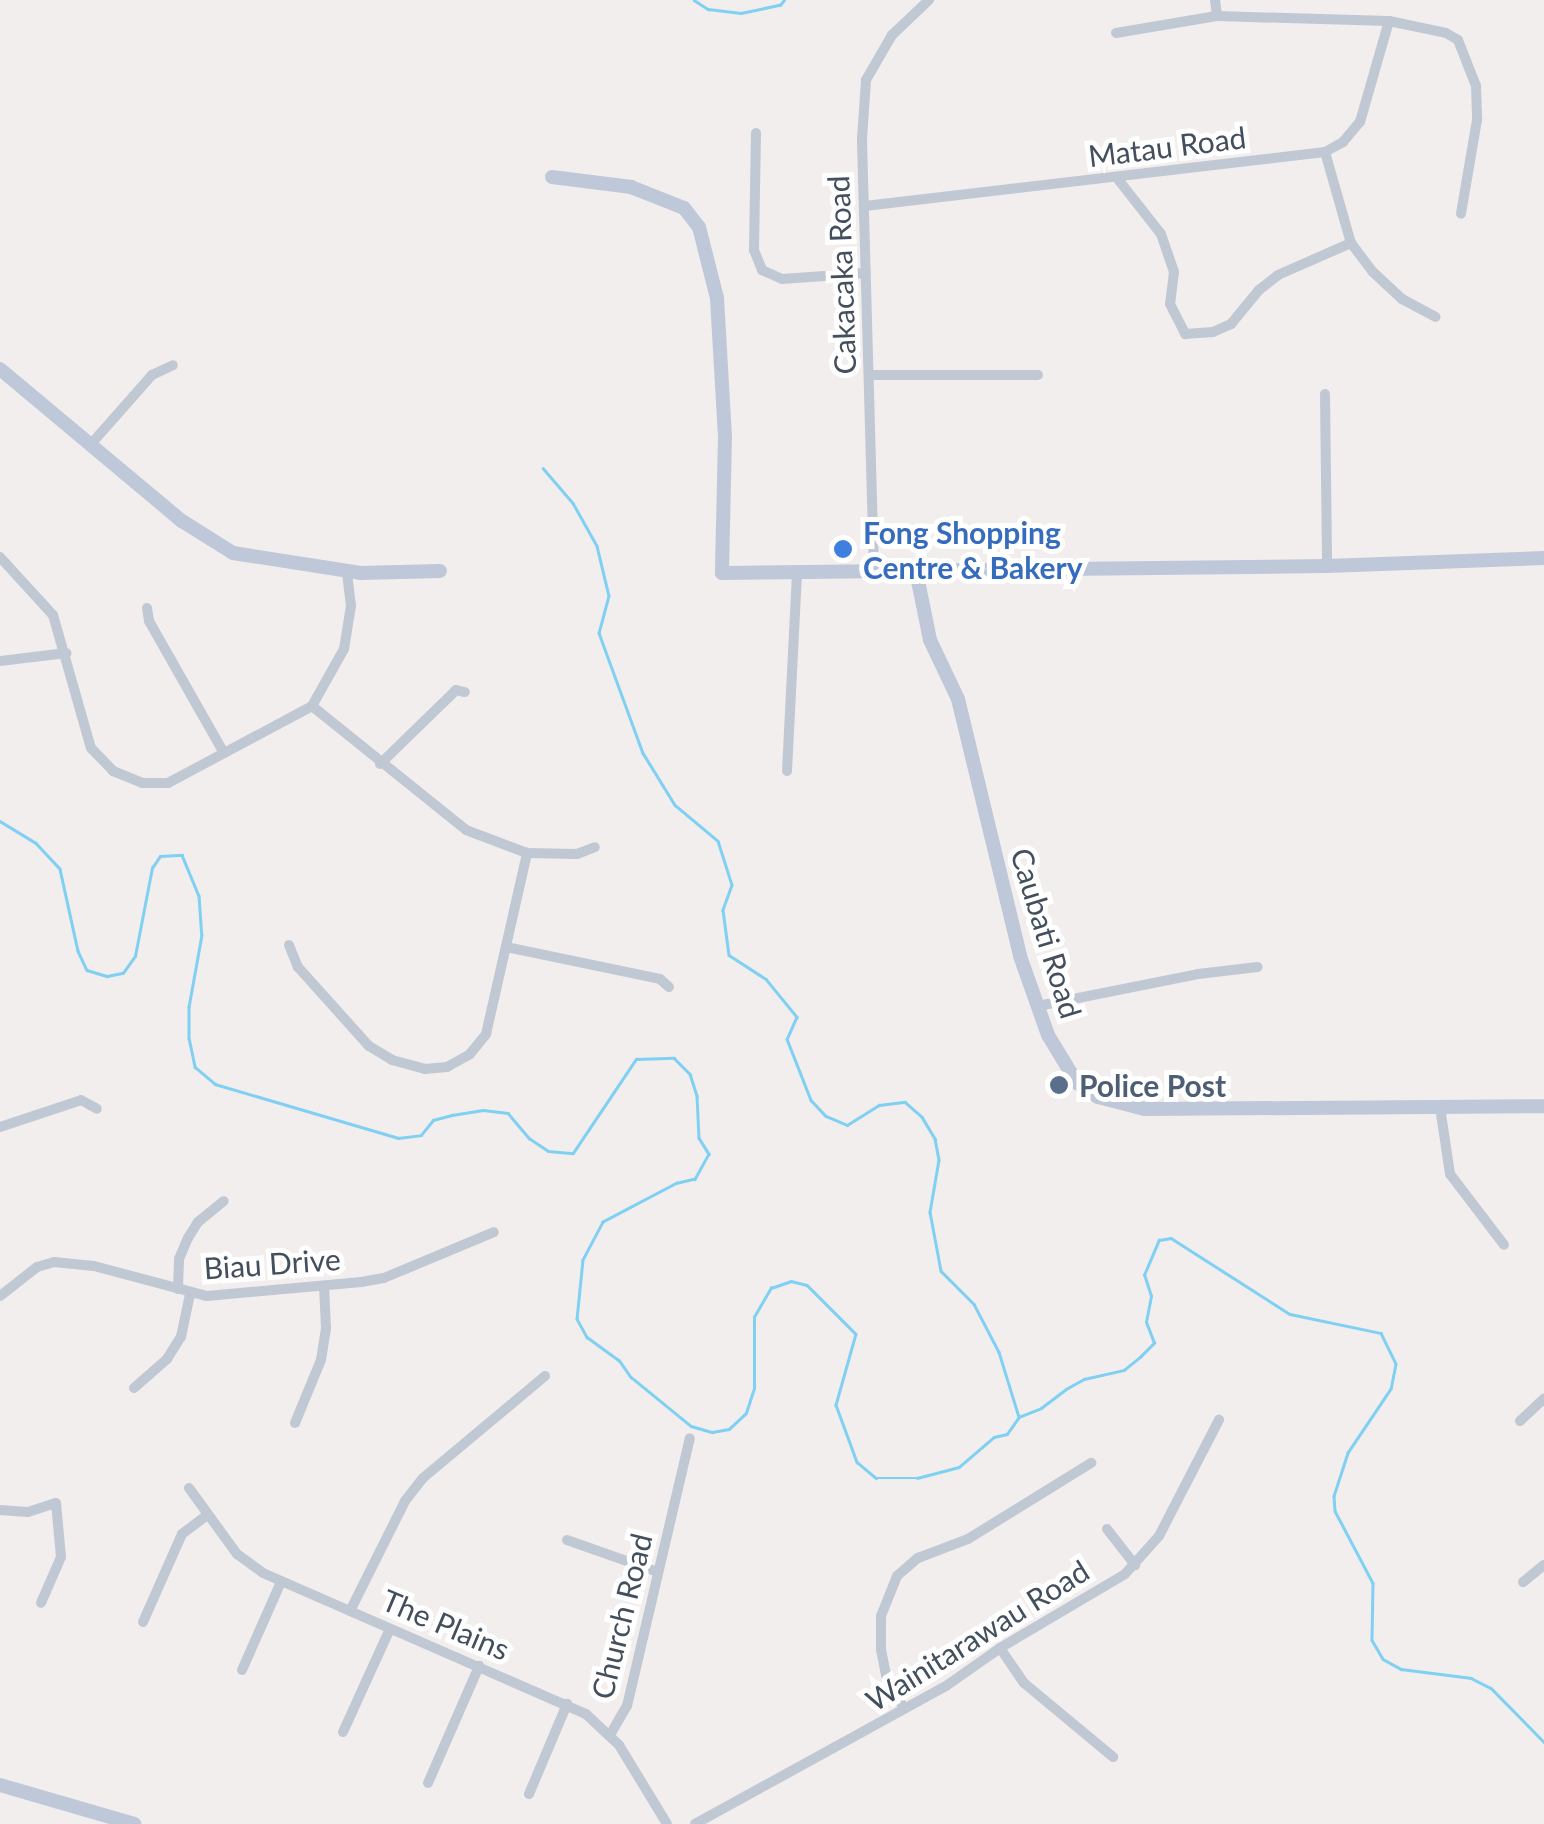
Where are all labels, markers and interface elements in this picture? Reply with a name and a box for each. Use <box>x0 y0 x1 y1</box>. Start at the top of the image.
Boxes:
street label: Matau Road <box>1086 118 1248 174</box>
street label: Cakacaka Road <box>820 175 862 375</box>
place label: Fong Shopping Centre & Bakery <box>863 514 1083 584</box>
marker: Fong Shopping Centre & Bakery <box>832 538 854 560</box>
street label: Caubati Road <box>1004 844 1090 1022</box>
place label: Police Post <box>1079 1067 1226 1103</box>
marker: Police Post <box>1048 1074 1070 1096</box>
street label: Biau Drive <box>202 1240 342 1286</box>
street label: Church Road <box>583 1530 659 1702</box>
street label: Wainitarawau Road <box>859 1552 1095 1718</box>
street label: The Plains <box>377 1581 515 1667</box>

